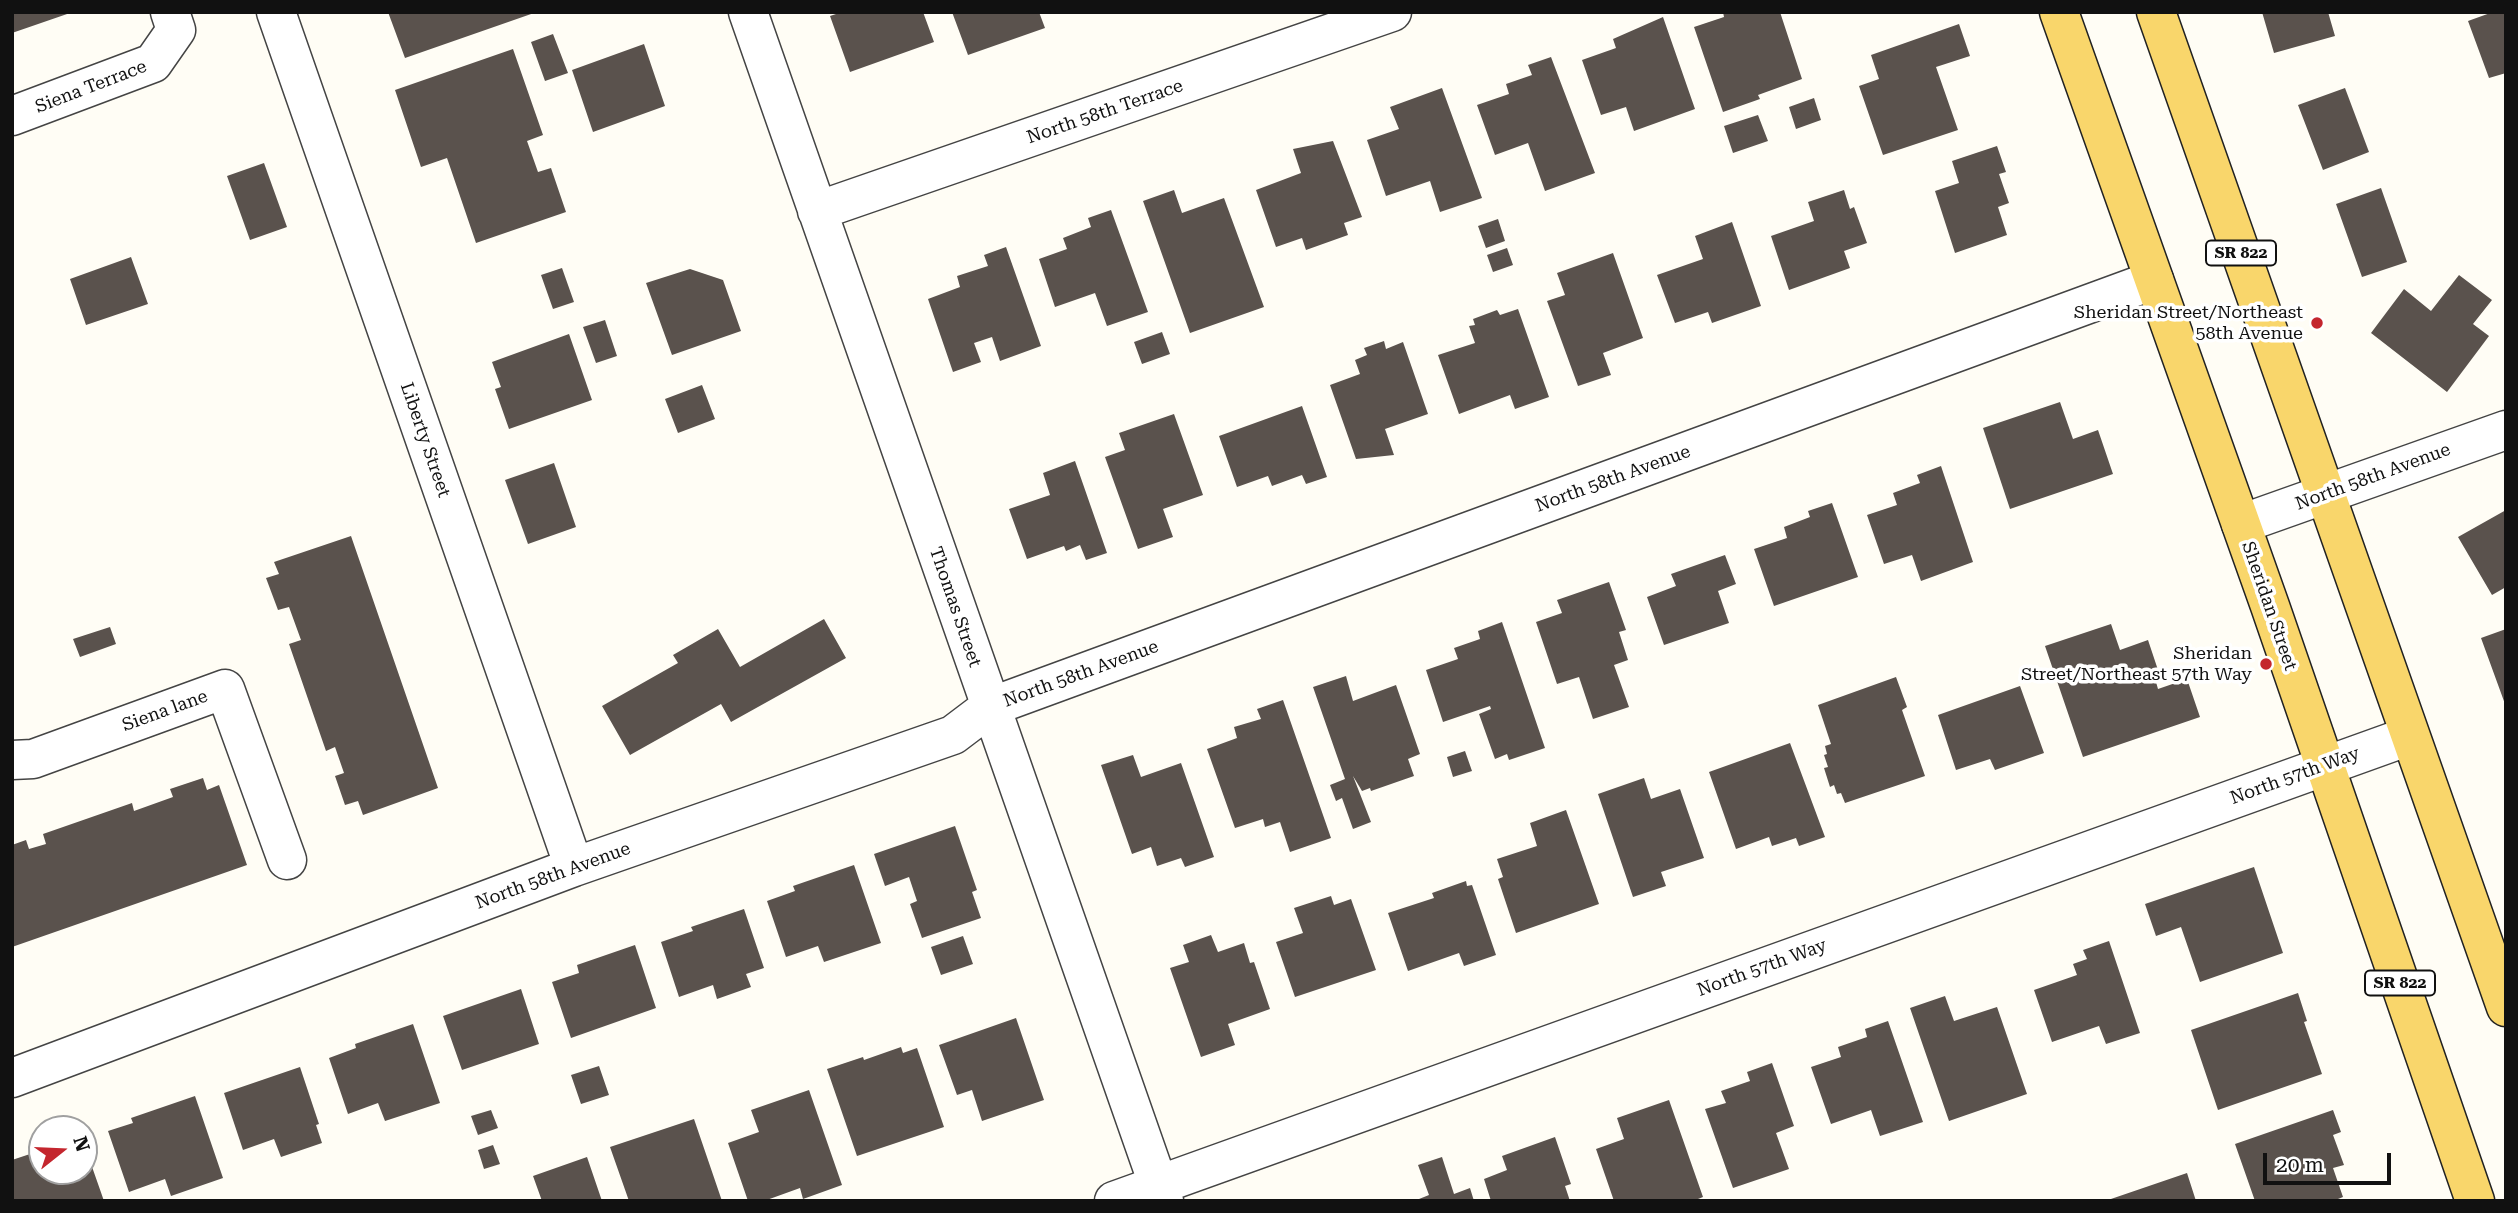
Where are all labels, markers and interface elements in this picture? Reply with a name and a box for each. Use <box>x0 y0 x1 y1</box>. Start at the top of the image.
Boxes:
street label: Siena Terrace <box>32 56 150 118</box>
street label: North 58th Terrace <box>1024 75 1186 149</box>
road number: SR 822 <box>2206 241 2276 266</box>
place label: Sheridan Street/Northeast 58th Avenue <box>2074 302 2303 344</box>
marker: Sheridan Street/Northeast 58th Avenue <box>2309 315 2325 331</box>
street label: Liberty Street <box>395 380 455 500</box>
street label: North 58th Avenue <box>2293 439 2453 515</box>
street label: North 58th Avenue <box>1533 441 1693 517</box>
street label: Sheridan Street <box>2237 539 2301 673</box>
street label: Thomas Street <box>924 544 986 670</box>
street label: North 58th Avenue <box>1001 636 1161 712</box>
place label: Sheridan Street/Northeast 57th Way <box>2021 643 2252 686</box>
marker: Sheridan Street/Northeast 57th Way <box>2258 656 2274 672</box>
street label: Siena lane <box>119 686 211 736</box>
street label: North 57th Way <box>2227 743 2363 809</box>
street label: North 58th Avenue <box>473 838 633 914</box>
street label: North 57th Way <box>1694 935 1830 1001</box>
road number: SR 822 <box>2365 970 2435 995</box>
north arrow <box>28 1115 98 1185</box>
text: N <box>68 1133 95 1154</box>
scale bar <box>2266 1140 2394 1184</box>
text: 20 m <box>2276 1153 2324 1177</box>

